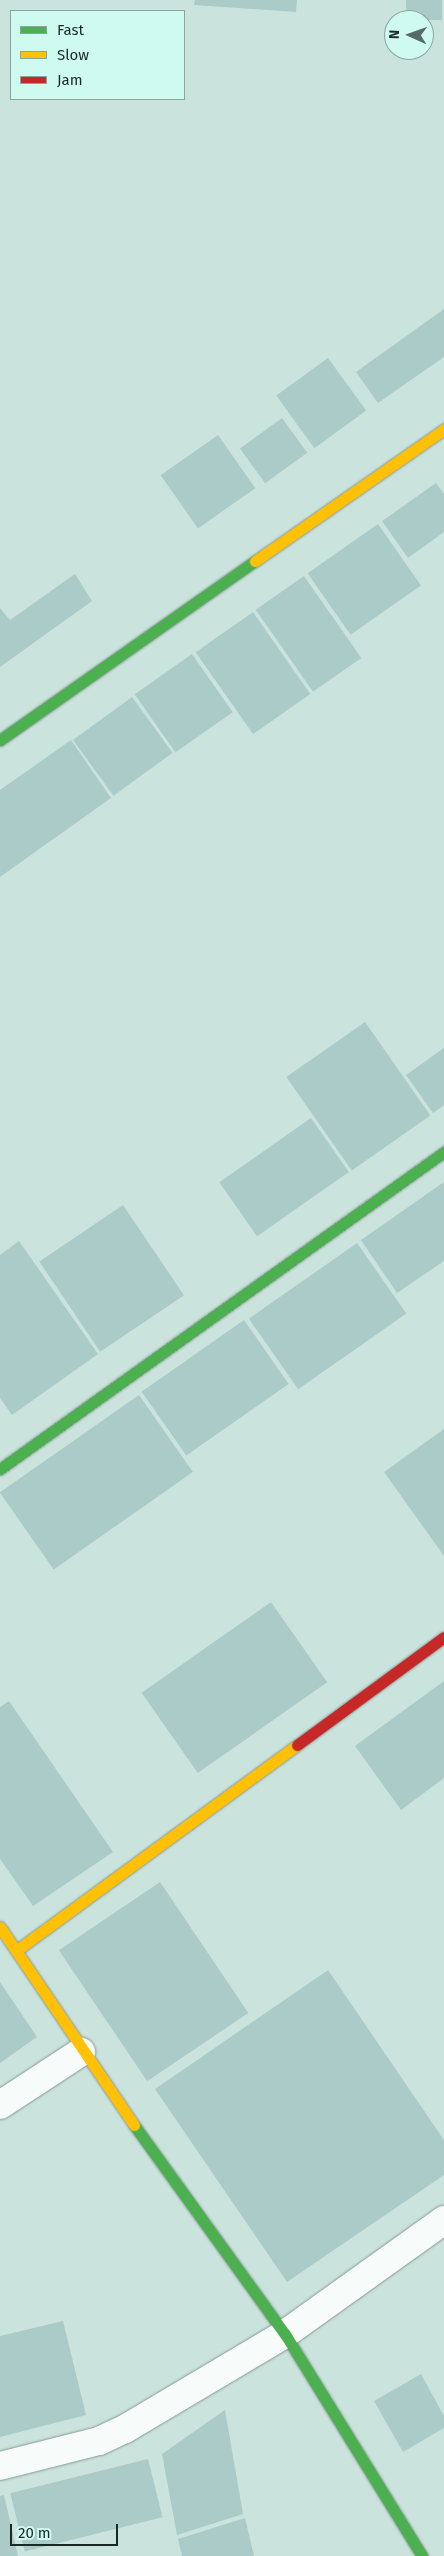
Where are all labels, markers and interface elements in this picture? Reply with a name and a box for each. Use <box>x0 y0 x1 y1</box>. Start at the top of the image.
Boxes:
legend <box>10 10 185 100</box>
north arrow <box>384 10 434 60</box>
text: Fast <box>57 21 84 39</box>
text: N <box>386 30 403 39</box>
text: Slow <box>57 46 89 64</box>
text: Jam <box>57 71 83 89</box>
scale bar <box>12 2514 120 2546</box>
text: 20 m <box>18 2524 51 2542</box>

